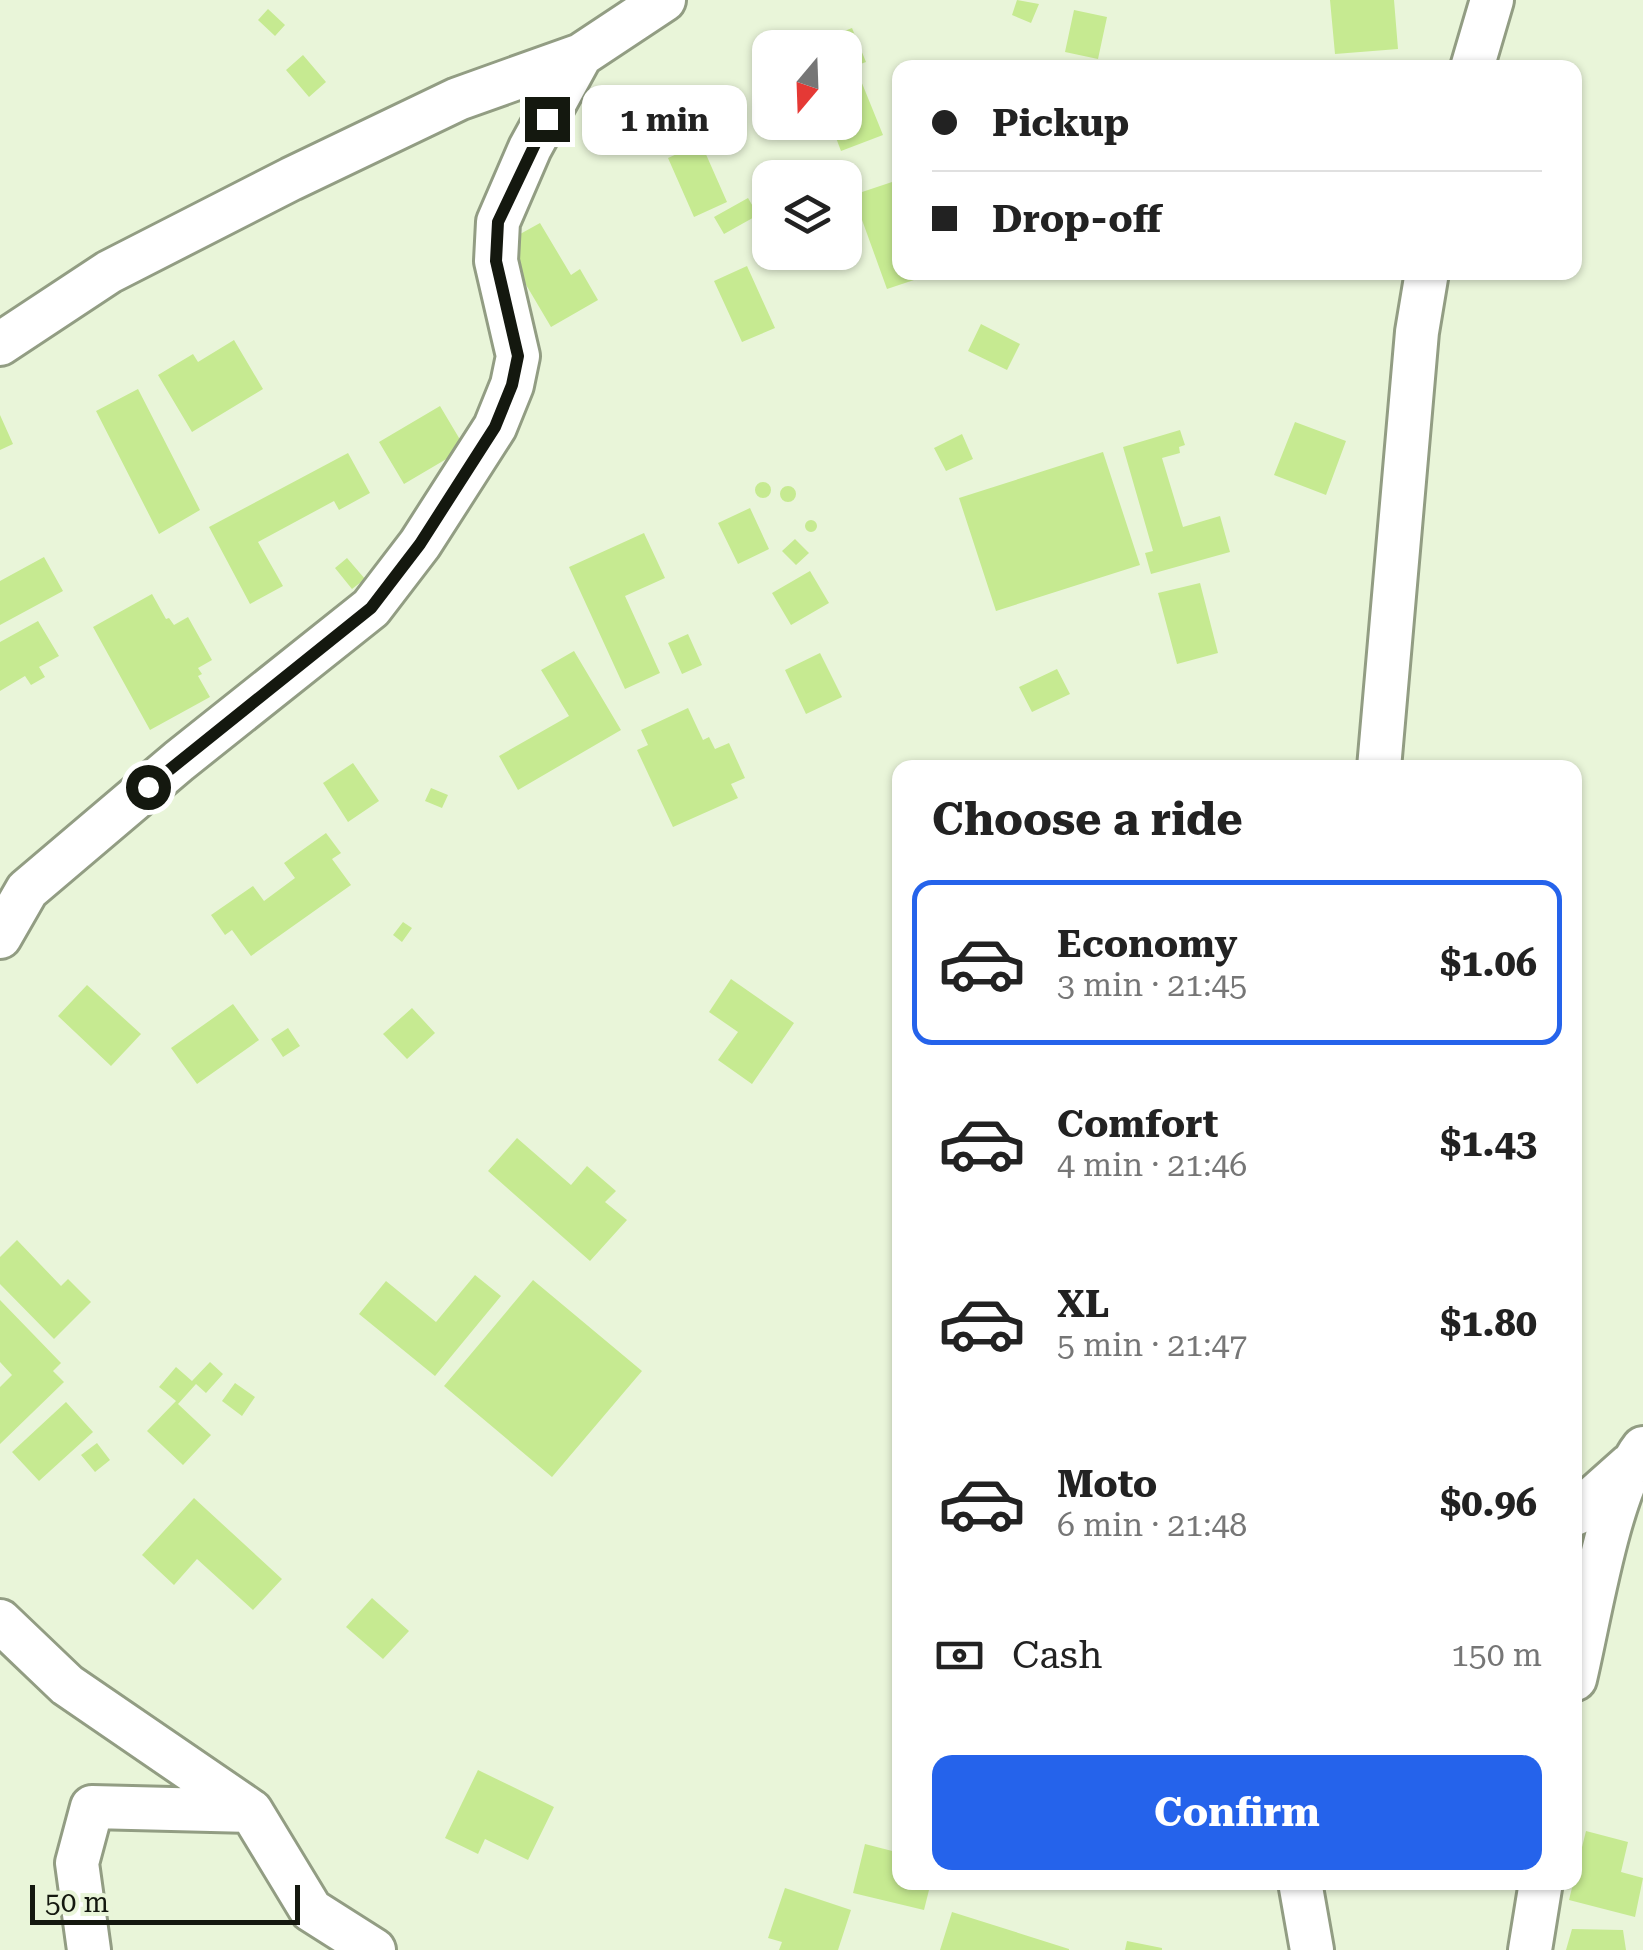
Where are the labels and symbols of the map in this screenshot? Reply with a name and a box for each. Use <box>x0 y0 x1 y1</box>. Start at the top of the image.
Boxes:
north arrow <box>752 30 862 140</box>
callout: 1 min <box>582 84 747 154</box>
route end <box>525 97 570 142</box>
route start <box>126 765 171 810</box>
scale bar <box>30 1880 300 1924</box>

